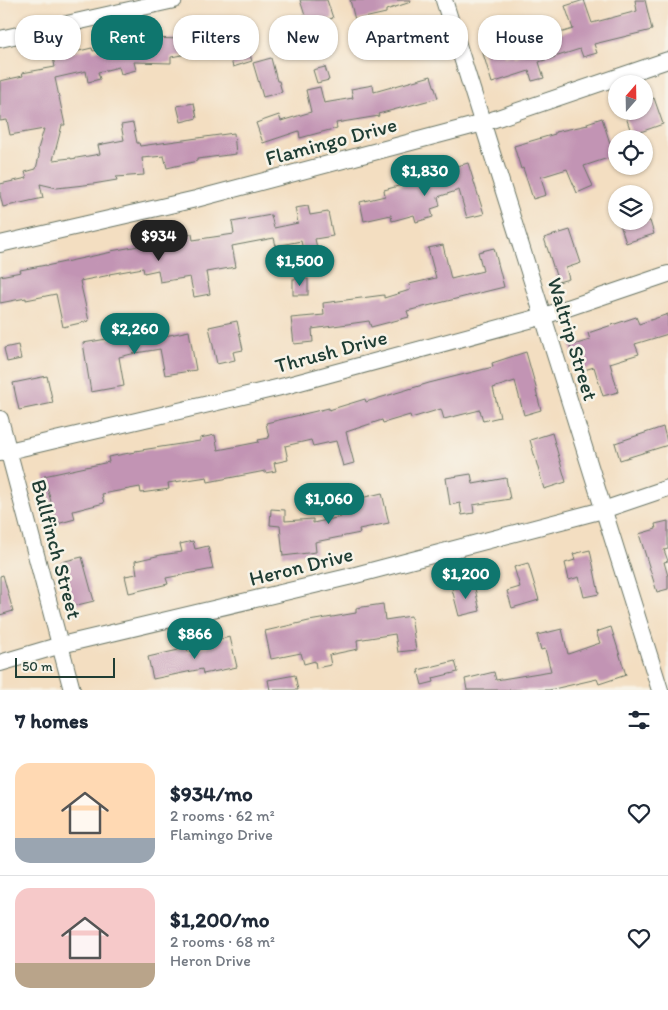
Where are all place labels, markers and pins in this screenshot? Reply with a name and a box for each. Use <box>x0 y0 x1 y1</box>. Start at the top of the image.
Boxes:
pin: $1,830 <box>384 154 466 197</box>
pin: $934 <box>129 220 189 262</box>
pin: $1,500 <box>259 244 341 287</box>
pin: $2,260 <box>94 312 176 355</box>
pin: $1,060 <box>288 482 370 525</box>
pin: $1,200 <box>425 558 507 600</box>
pin: $866 <box>165 618 225 660</box>

